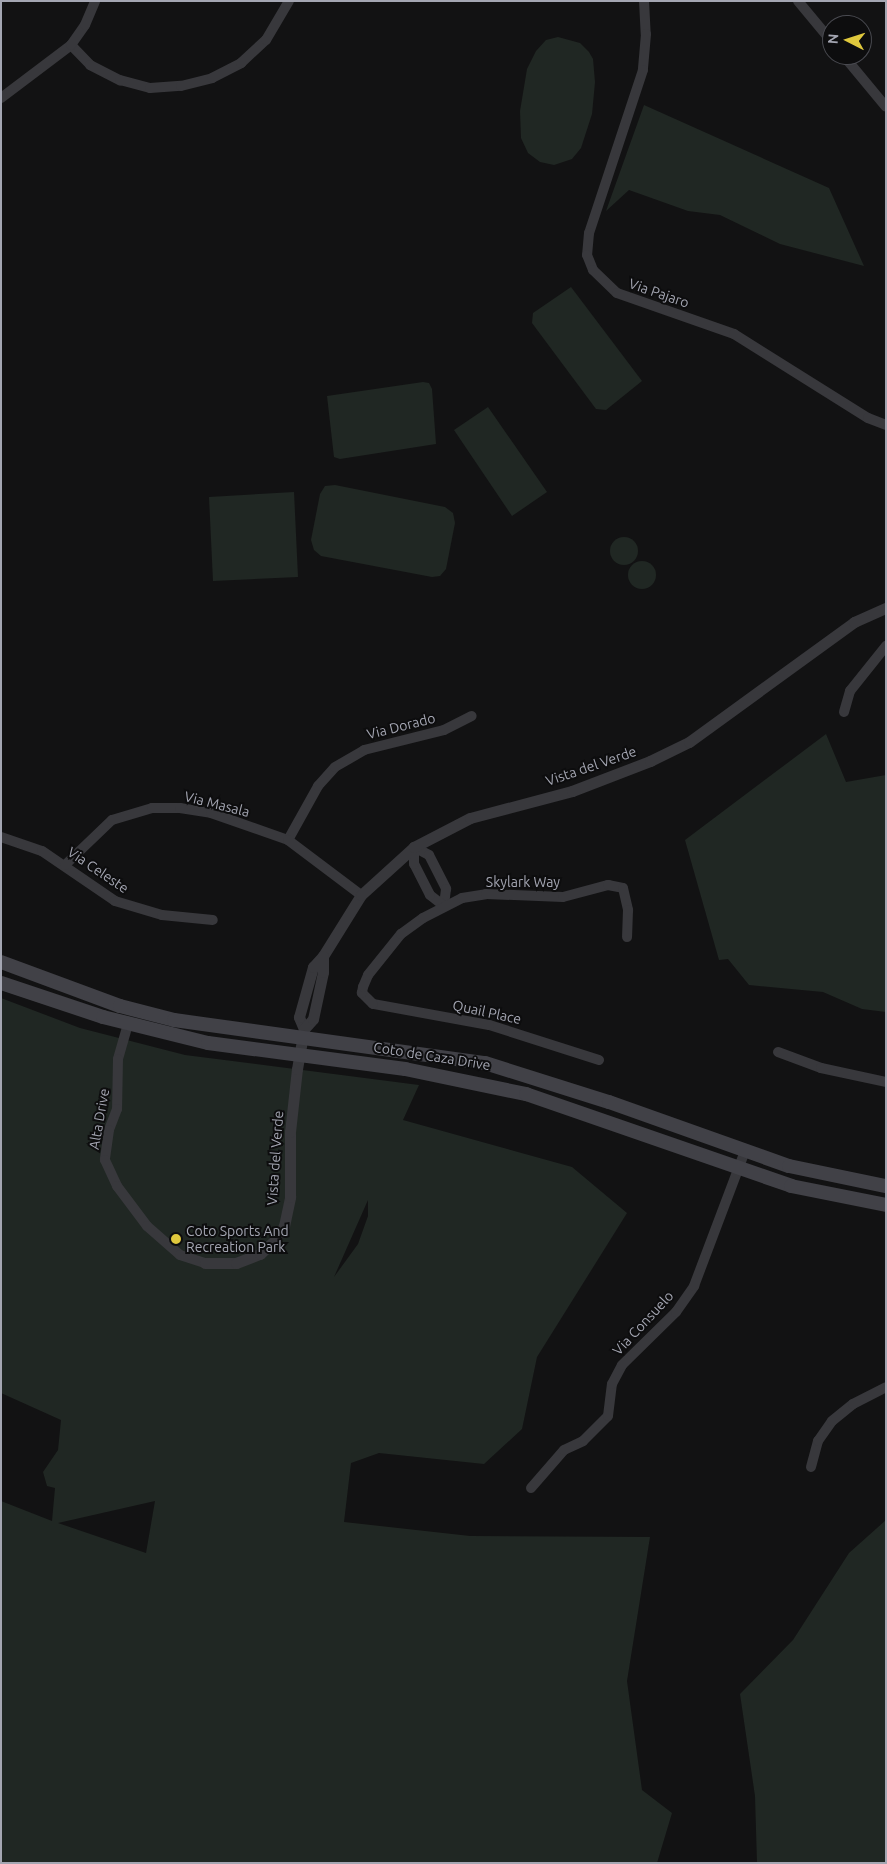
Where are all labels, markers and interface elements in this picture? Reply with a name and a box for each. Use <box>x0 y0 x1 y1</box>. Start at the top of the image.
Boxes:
north arrow <box>822 15 872 65</box>
text: N <box>825 33 841 45</box>
street label: Via Pajaro <box>627 275 691 311</box>
street label: Via Dorado <box>365 709 437 743</box>
street label: Vista del Verde <box>543 743 639 789</box>
street label: Via Masala <box>183 788 251 820</box>
street label: Via Celeste <box>64 843 132 897</box>
street label: Skylark Way <box>486 874 560 890</box>
street label: Quail Place <box>451 997 523 1027</box>
street label: Coto de Caza Drive <box>372 1038 492 1074</box>
street label: Alta Drive <box>85 1087 113 1151</box>
street label: Vista del Verde <box>263 1110 287 1206</box>
place label: Coto Sports And Recreation Park <box>186 1223 289 1256</box>
marker: Coto Sports And Recreation Park <box>170 1233 182 1245</box>
street label: Via Consuelo <box>609 1287 677 1359</box>

